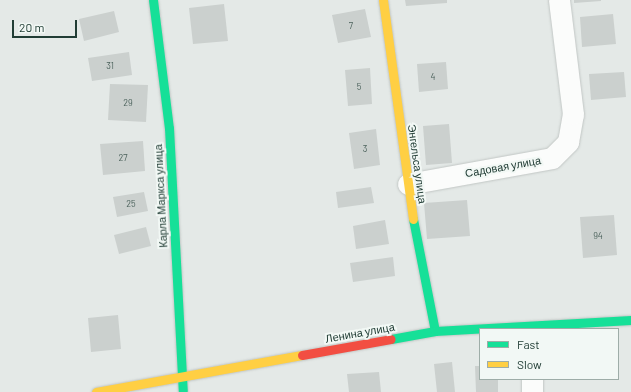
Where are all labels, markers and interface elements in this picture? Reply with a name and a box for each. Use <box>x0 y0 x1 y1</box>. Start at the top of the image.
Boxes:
scale bar <box>14 12 79 38</box>
text: 20 m <box>19 20 45 34</box>
house number: 7 <box>349 21 353 31</box>
house number: 31 <box>106 61 114 71</box>
house number: 4 <box>431 72 435 82</box>
house number: 5 <box>357 82 361 92</box>
house number: 29 <box>123 98 133 108</box>
street label: Энгельса улица <box>405 124 429 204</box>
street label: Карла Маркса улица <box>152 144 170 248</box>
house number: 3 <box>363 144 367 154</box>
house number: 27 <box>118 153 128 163</box>
street label: Садовая улица <box>464 154 542 180</box>
house number: 25 <box>126 199 136 209</box>
house number: 94 <box>593 231 603 241</box>
street label: Ленина улица <box>324 320 396 346</box>
legend <box>479 328 619 380</box>
text: Fast <box>517 337 540 351</box>
text: Slow <box>517 357 542 371</box>

